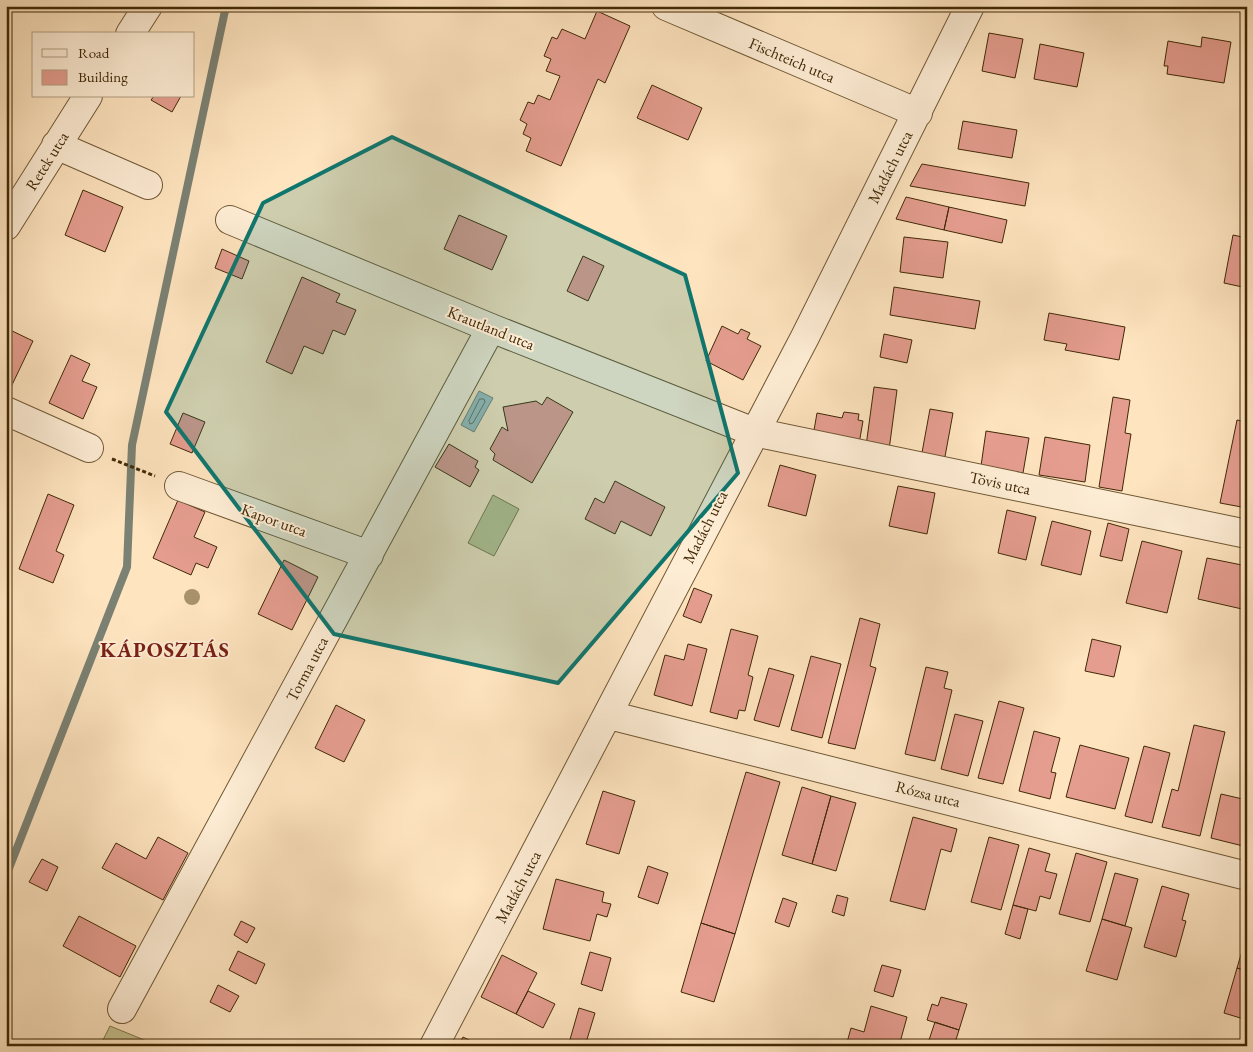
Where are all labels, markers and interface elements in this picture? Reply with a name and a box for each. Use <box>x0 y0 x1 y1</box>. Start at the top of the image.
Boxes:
legend <box>32 32 195 98</box>
street label: Fischteich utca <box>746 33 839 88</box>
text: Road <box>78 43 110 62</box>
text: Building <box>78 67 128 86</box>
street label: Madách utca <box>863 126 918 207</box>
street label: Retek utca <box>21 127 74 194</box>
street label: Krautland utca <box>444 301 538 355</box>
street label: Tövis utca <box>967 466 1033 500</box>
street label: Madách utca <box>678 486 733 567</box>
street label: Kapor utca <box>238 498 310 542</box>
street label: Torma utca <box>281 632 333 705</box>
district label: KÁPOSZTÁS <box>100 636 230 663</box>
street label: Rózsa utca <box>893 776 963 812</box>
street label: Madách utca <box>490 847 546 927</box>

